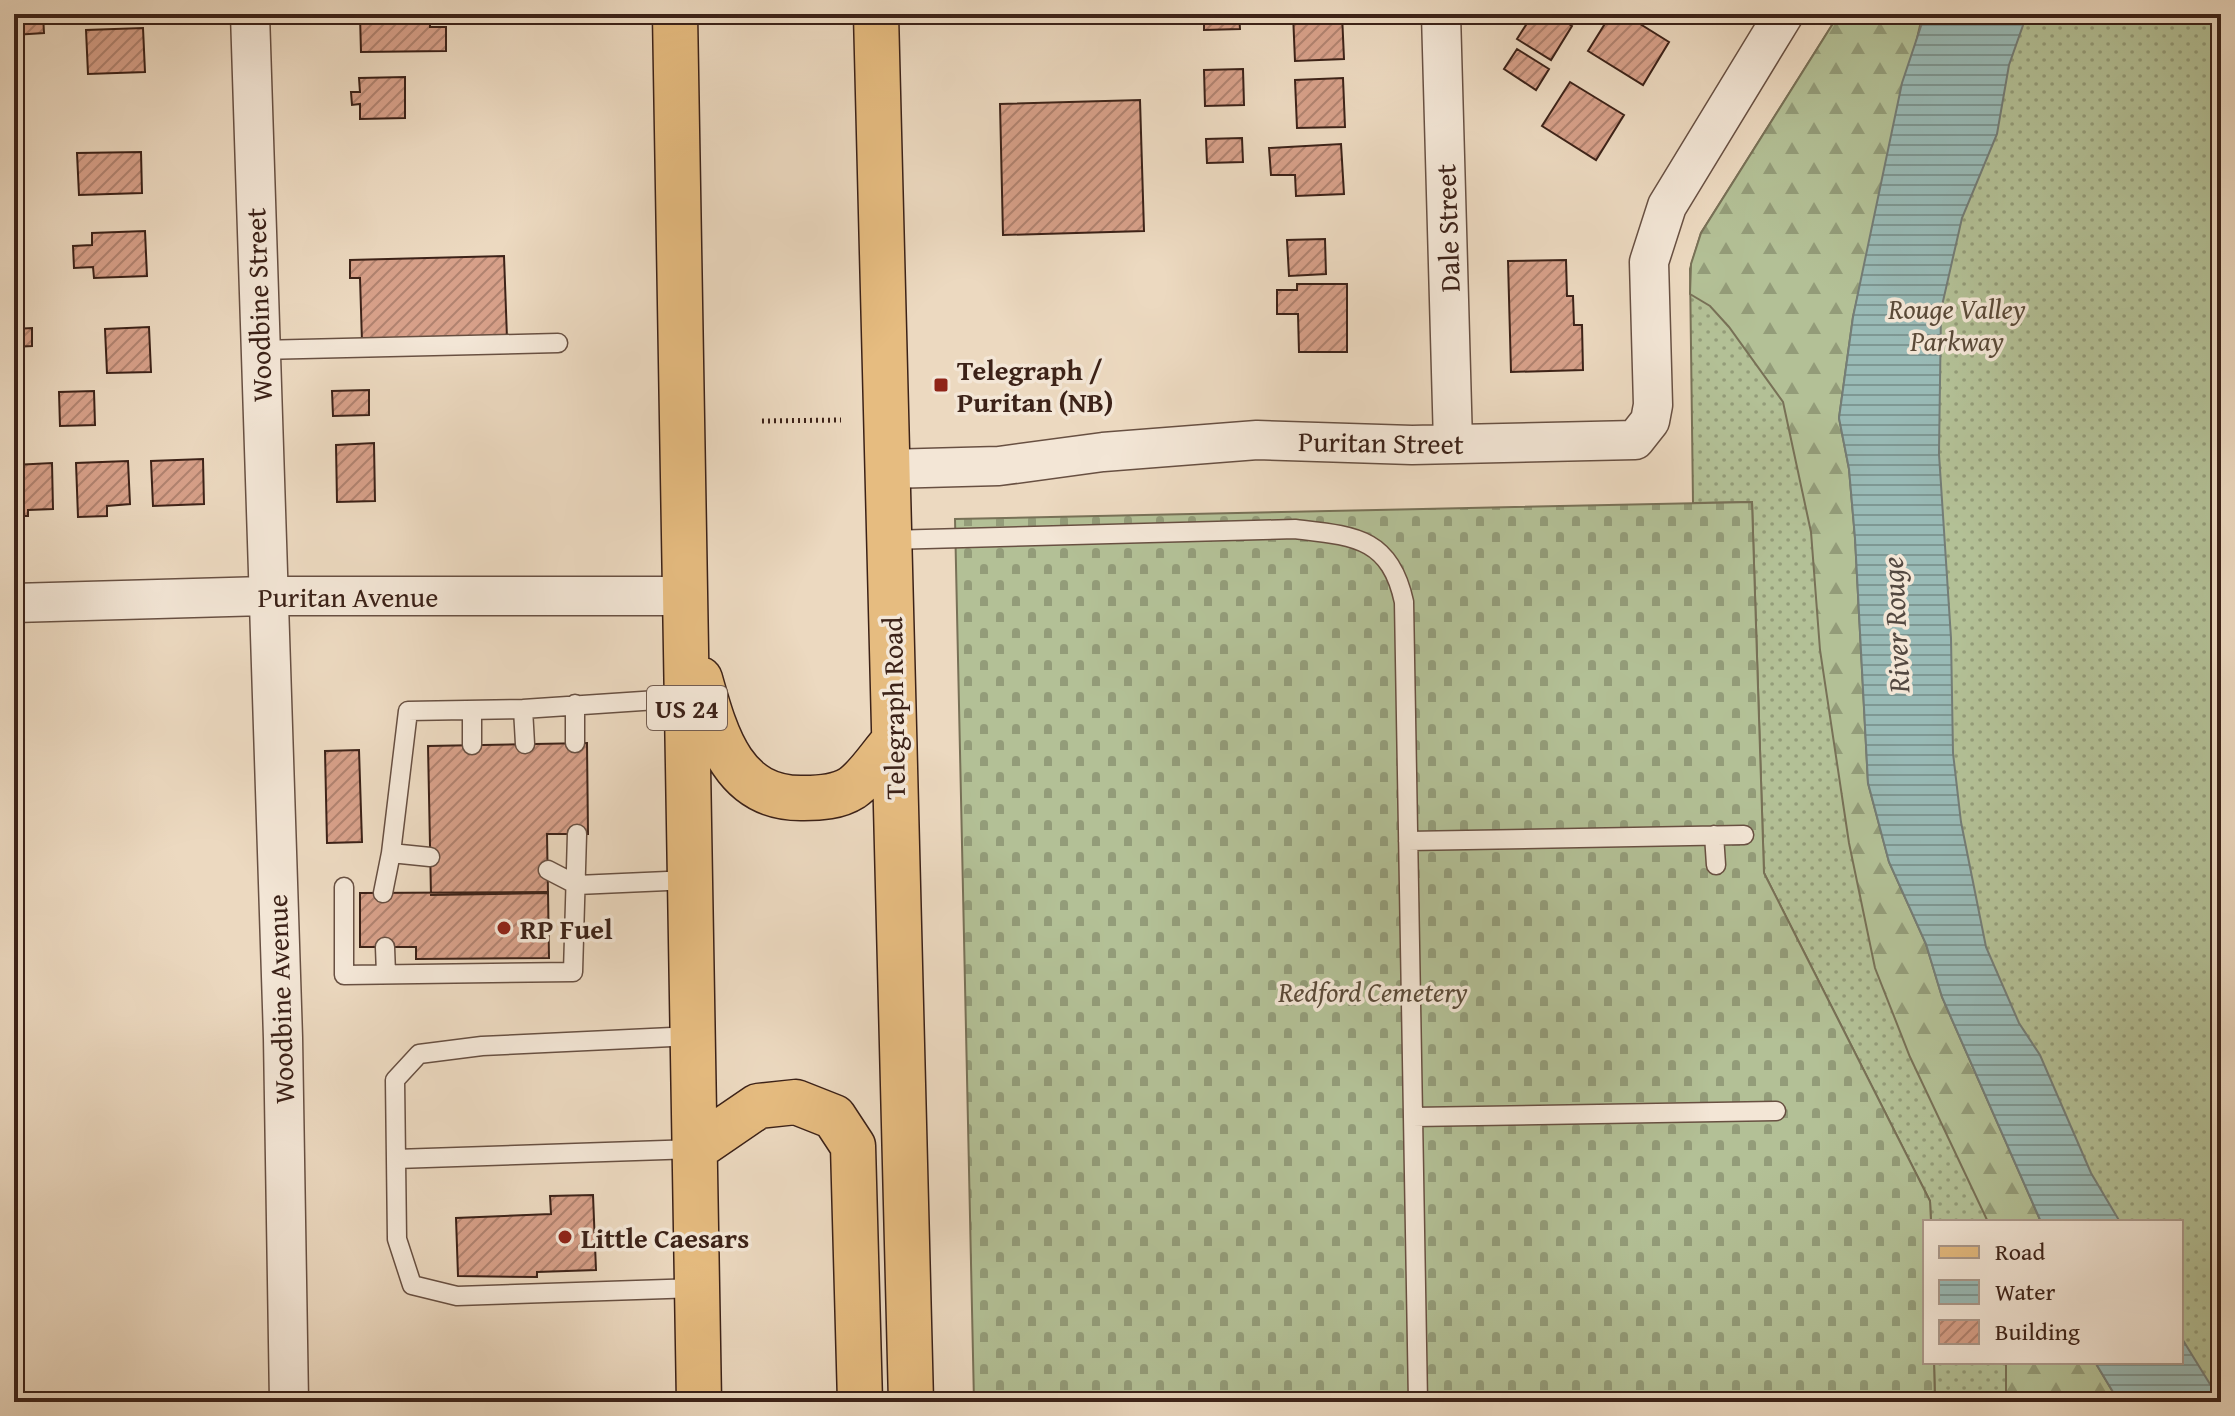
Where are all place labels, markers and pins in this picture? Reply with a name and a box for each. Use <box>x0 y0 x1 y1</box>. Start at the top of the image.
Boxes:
place label: Telegraph / Puritan (NB) <box>957 349 1113 422</box>
marker: Telegraph / Puritan (NB) <box>932 376 950 394</box>
place label: RP Fuel <box>520 908 613 949</box>
marker: RP Fuel <box>495 919 513 937</box>
place label: Little Caesars <box>581 1217 749 1258</box>
marker: Little Caesars <box>556 1228 574 1246</box>

